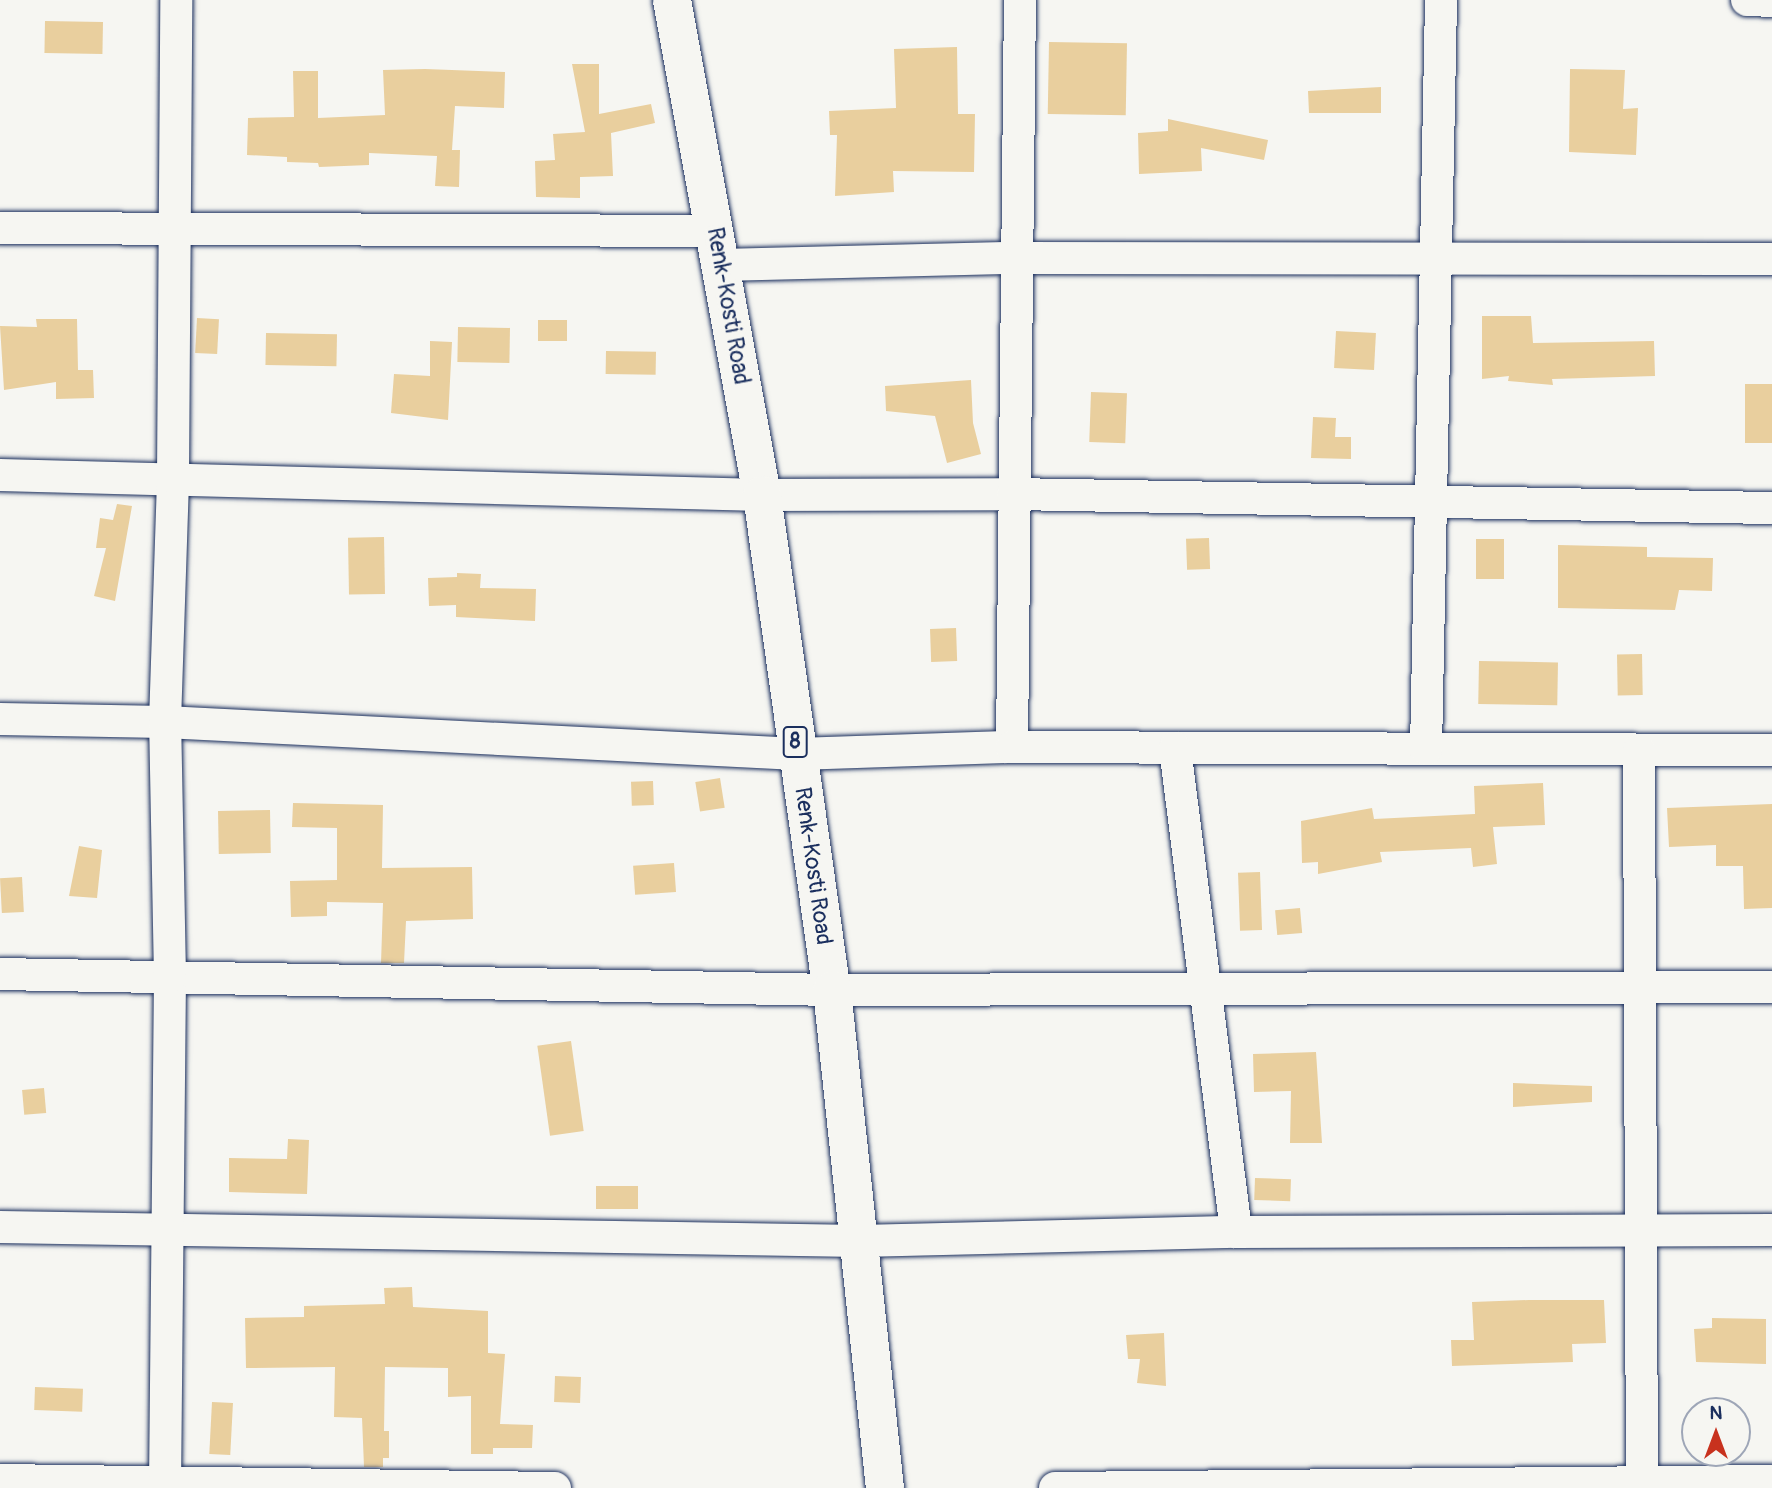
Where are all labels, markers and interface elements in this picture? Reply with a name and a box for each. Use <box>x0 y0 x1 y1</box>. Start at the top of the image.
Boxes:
street label: Renk-Kosti Road <box>701 225 755 387</box>
road number: 8 <box>781 724 809 760</box>
street label: Renk-Kosti Road <box>788 785 838 947</box>
north arrow <box>1681 1397 1751 1467</box>
text: N <box>1710 1401 1722 1425</box>

